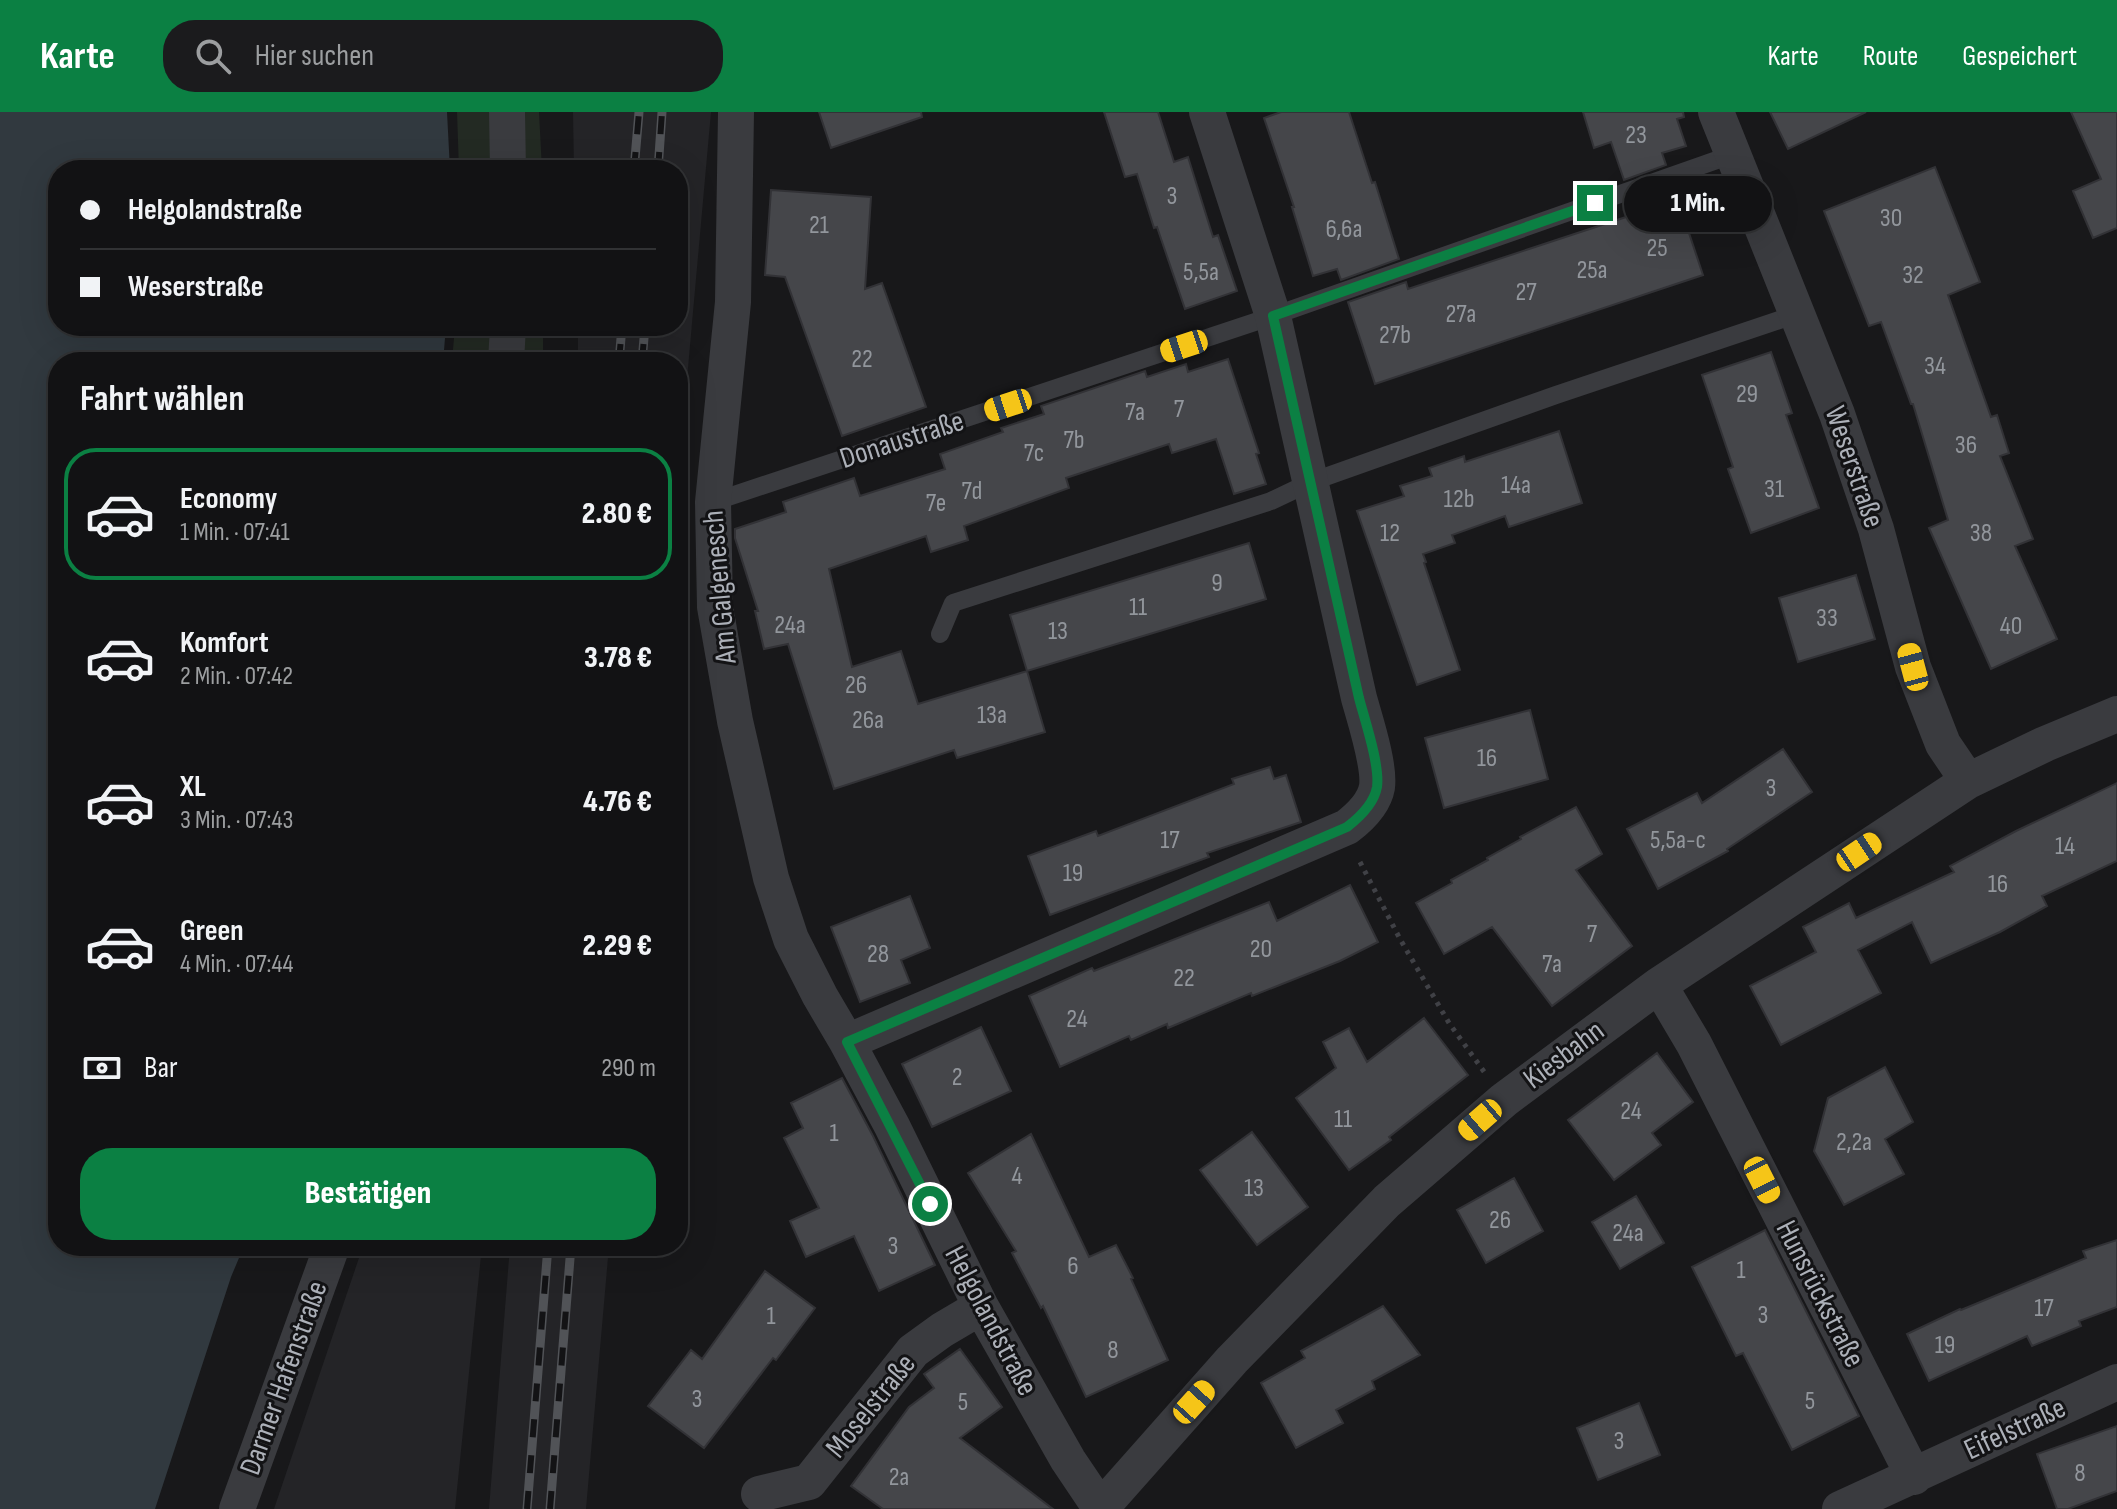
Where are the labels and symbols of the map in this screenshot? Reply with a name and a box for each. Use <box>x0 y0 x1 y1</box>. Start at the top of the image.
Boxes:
house number: 23 <box>1625 120 1647 151</box>
callout: 1 Min. <box>1623 175 1771 231</box>
house number: 3 <box>1167 181 1177 212</box>
route end <box>1577 185 1613 221</box>
house number: 30 <box>1880 203 1902 234</box>
house number: 21 <box>809 210 829 241</box>
house number: 6,6a <box>1325 214 1363 245</box>
house number: 25 <box>1646 233 1668 264</box>
house number: 25a <box>1576 255 1608 286</box>
house number: 5,5a <box>1183 257 1219 288</box>
house number: 32 <box>1902 260 1924 291</box>
house number: 27 <box>1515 277 1537 308</box>
house number: 27a <box>1446 299 1476 330</box>
house number: 27b <box>1379 320 1411 351</box>
car <box>1157 327 1211 365</box>
house number: 22 <box>851 344 873 375</box>
house number: 34 <box>1924 351 1946 382</box>
house number: 29 <box>1736 379 1758 410</box>
car <box>981 386 1035 424</box>
house number: 7 <box>1174 394 1185 425</box>
house number: 7a <box>1125 397 1145 428</box>
street label: Weserstraße <box>1816 401 1892 533</box>
street label: Donaustraße <box>835 403 969 477</box>
house number: 7b <box>1063 425 1085 456</box>
house number: 36 <box>1955 430 1977 461</box>
house number: 7c <box>1024 438 1044 469</box>
house number: 14a <box>1501 470 1531 501</box>
house number: 31 <box>1764 474 1784 505</box>
house number: 7d <box>962 476 982 507</box>
house number: 12b <box>1444 484 1474 515</box>
house number: 7e <box>926 488 946 519</box>
street label: Am Galgenesch <box>695 509 745 666</box>
house number: 12 <box>1380 518 1400 549</box>
house number: 38 <box>1970 518 1992 549</box>
house number: 9 <box>1211 568 1223 599</box>
house number: 11 <box>1129 592 1147 623</box>
house number: 33 <box>1816 603 1838 634</box>
house number: 24a <box>774 610 806 641</box>
house number: 40 <box>2000 611 2022 642</box>
house number: 13 <box>1048 616 1068 647</box>
car <box>1895 641 1931 693</box>
house number: 26 <box>845 670 867 701</box>
house number: 13a <box>977 700 1007 731</box>
house number: 26a <box>852 705 884 736</box>
house number: 16 <box>1477 743 1497 774</box>
house number: 3 <box>1766 773 1776 804</box>
house number: 17 <box>1160 825 1180 856</box>
house number: 5,5a-c <box>1650 825 1706 856</box>
car <box>1832 829 1886 875</box>
house number: 14 <box>2055 831 2075 862</box>
house number: 19 <box>1063 858 1083 889</box>
house number: 16 <box>1988 869 2008 900</box>
house number: 7 <box>1587 919 1598 950</box>
house number: 20 <box>1250 934 1272 965</box>
house number: 28 <box>867 939 889 970</box>
house number: 7a <box>1542 949 1562 980</box>
house number: 22 <box>1173 963 1195 994</box>
house number: 24 <box>1066 1004 1088 1035</box>
street label: Kiesbahn <box>1517 1013 1611 1097</box>
house number: 2 <box>952 1062 962 1093</box>
car <box>1454 1095 1506 1145</box>
house number: 24 <box>1620 1096 1642 1127</box>
house number: 11 <box>1334 1104 1352 1135</box>
house number: 1 <box>829 1118 839 1149</box>
house number: 2,2a <box>1836 1127 1872 1158</box>
car <box>1740 1153 1784 1207</box>
house number: 4 <box>1012 1161 1023 1192</box>
house number: 13 <box>1244 1173 1264 1204</box>
route start <box>912 1186 948 1222</box>
house number: 26 <box>1489 1205 1511 1236</box>
street label: Hunsrückstraße <box>1768 1215 1872 1373</box>
house number: 24a <box>1612 1218 1644 1249</box>
house number: 3 <box>888 1231 898 1262</box>
street label: Helgolandstraße <box>937 1240 1045 1402</box>
house number: 6 <box>1067 1251 1079 1282</box>
house number: 1 <box>1736 1255 1746 1286</box>
street label: Darmer Hafenstraße <box>232 1276 336 1480</box>
house number: 17 <box>2034 1293 2054 1324</box>
house number: 3 <box>1758 1300 1768 1331</box>
house number: 1 <box>766 1301 776 1332</box>
house number: 19 <box>1935 1330 1955 1361</box>
house number: 8 <box>1107 1335 1119 1366</box>
street label: Moselstraße <box>818 1347 924 1465</box>
car <box>1169 1376 1219 1428</box>
house number: 3 <box>692 1384 702 1415</box>
house number: 5 <box>1805 1386 1815 1417</box>
house number: 5 <box>958 1387 968 1418</box>
street label: Eifelstraße <box>1959 1390 2071 1468</box>
house number: 3 <box>1614 1426 1624 1457</box>
house number: 8 <box>2074 1458 2086 1489</box>
house number: 2a <box>889 1462 909 1493</box>

